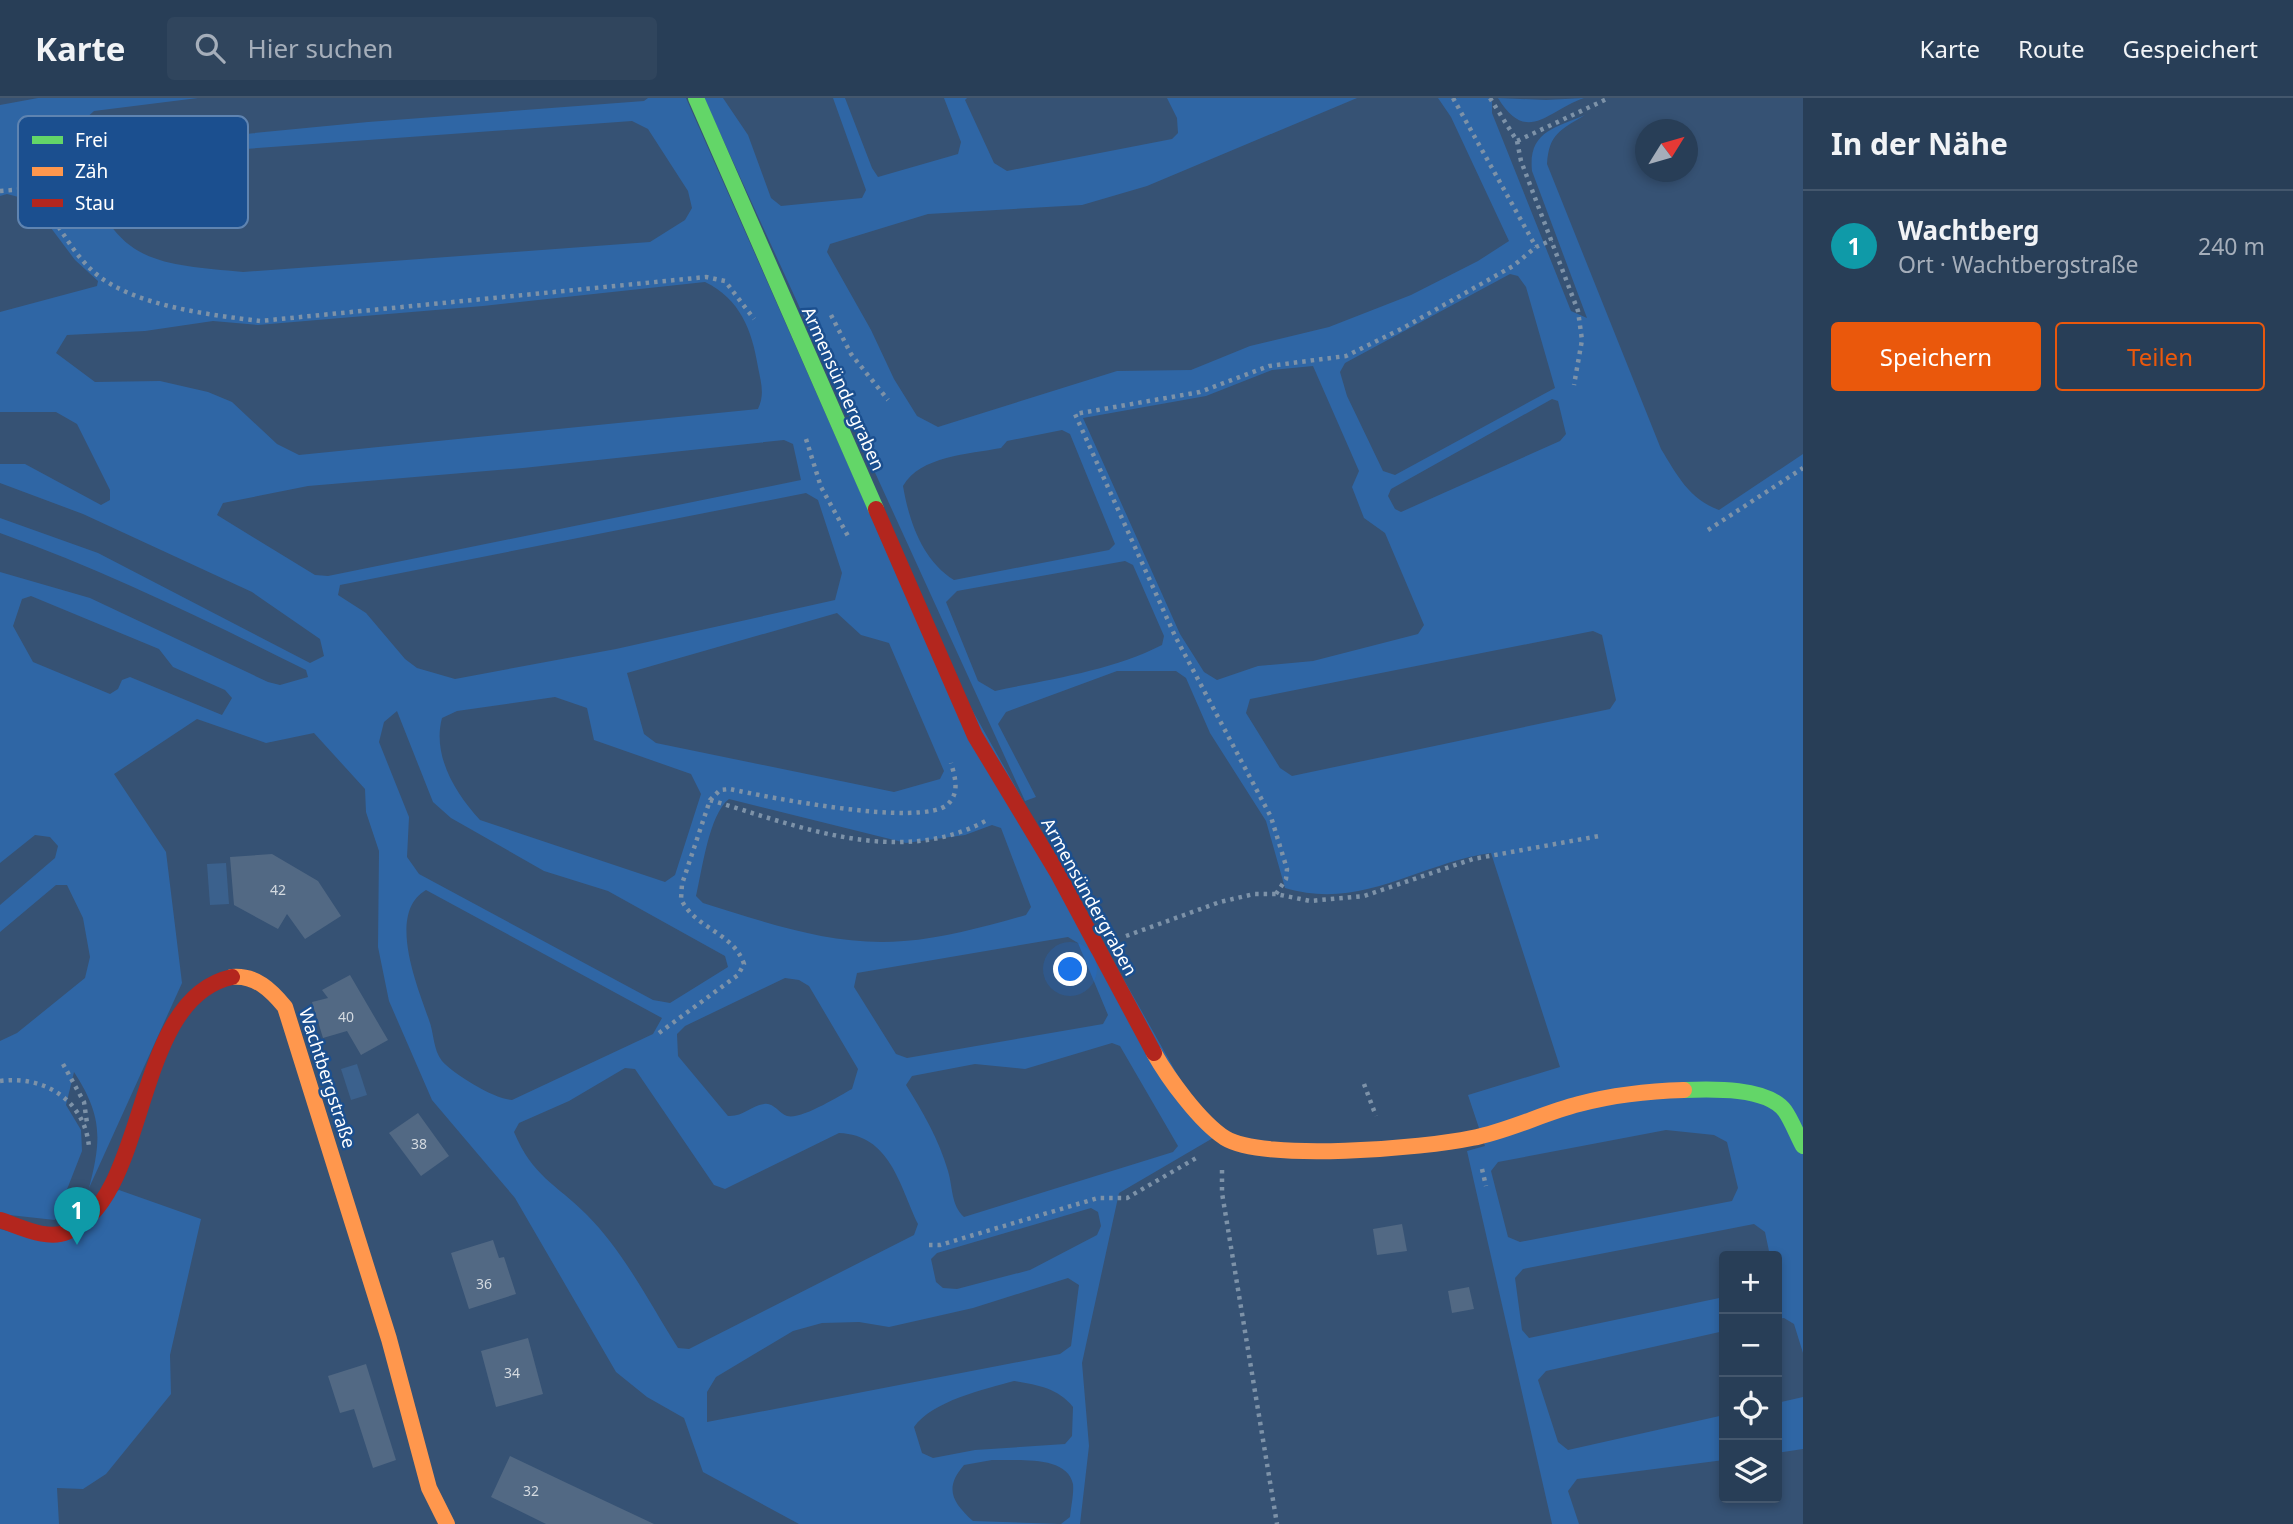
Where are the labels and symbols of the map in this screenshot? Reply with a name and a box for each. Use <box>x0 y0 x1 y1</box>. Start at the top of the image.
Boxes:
legend <box>18 116 248 228</box>
north arrow <box>1635 119 1698 182</box>
text: Frei <box>75 127 108 153</box>
text: Zäh <box>75 158 108 184</box>
text: Stau <box>75 190 115 216</box>
street label: Armensündergraben <box>797 303 891 474</box>
street label: Armensündergraben <box>1036 813 1143 980</box>
house number: 42 <box>270 880 286 899</box>
your location <box>1053 952 1087 986</box>
street label: Wachtbergstraße <box>294 1005 362 1151</box>
house number: 40 <box>338 1007 354 1026</box>
house number: 38 <box>411 1134 427 1153</box>
pin: 1 <box>54 1187 100 1245</box>
house number: 36 <box>476 1274 492 1293</box>
house number: 34 <box>504 1363 520 1382</box>
house number: 32 <box>523 1481 539 1500</box>

